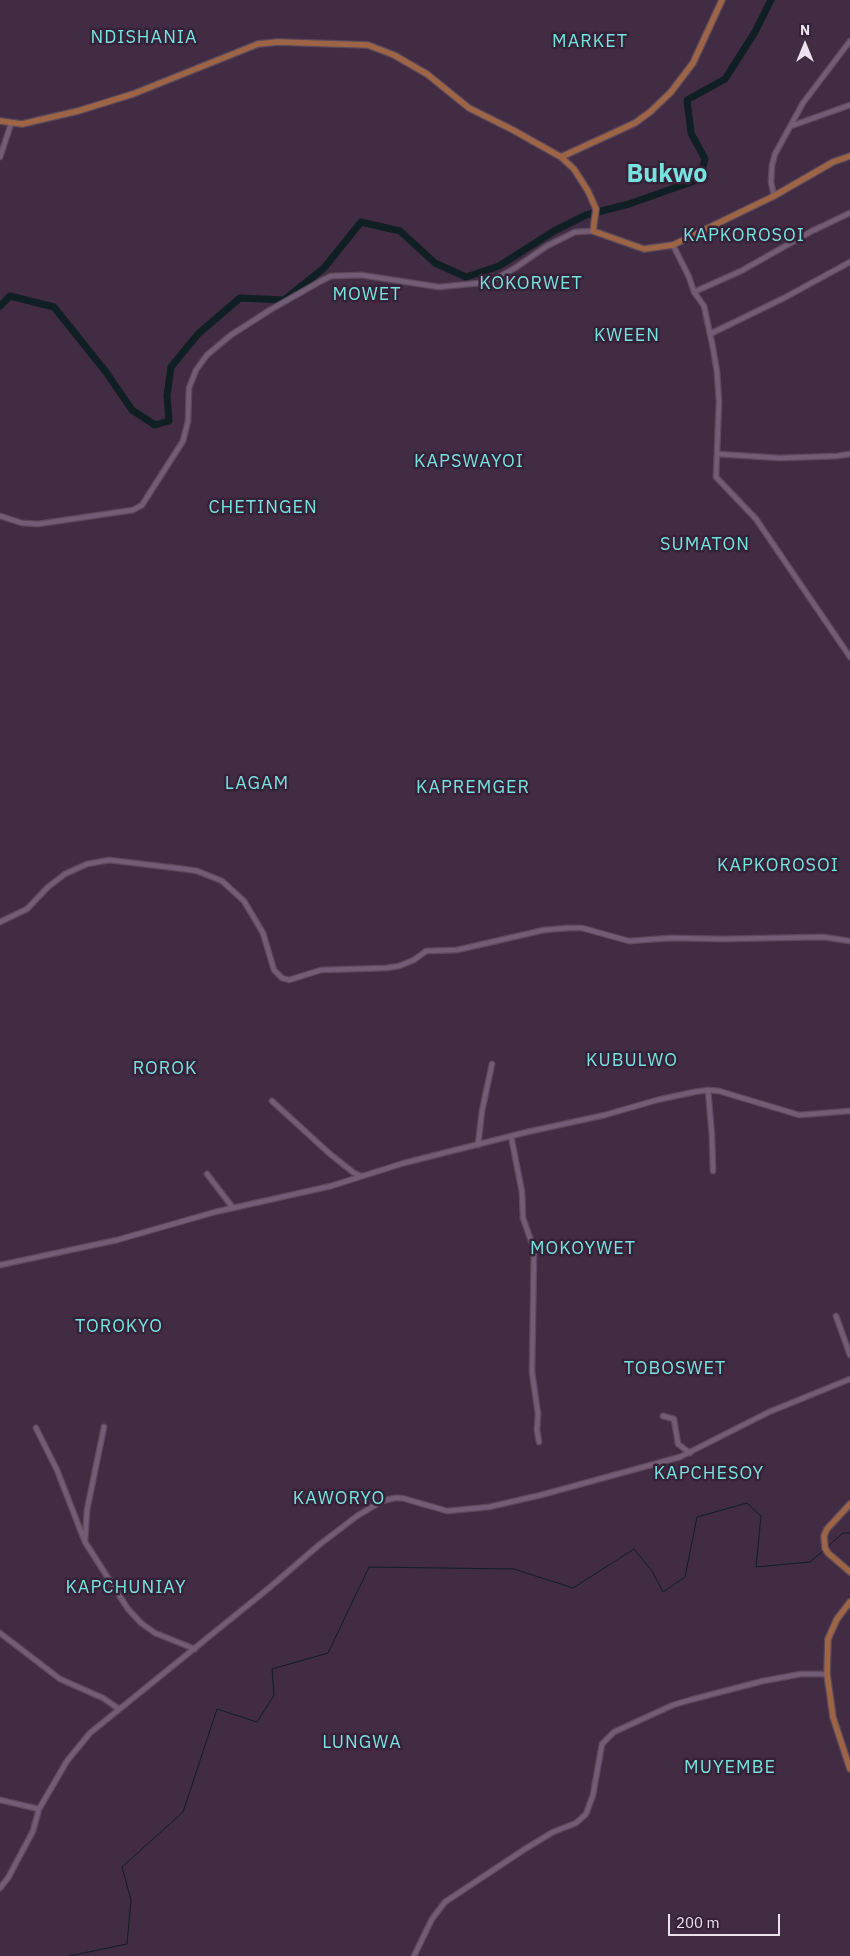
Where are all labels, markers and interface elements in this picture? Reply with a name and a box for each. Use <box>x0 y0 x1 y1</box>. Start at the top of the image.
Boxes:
north arrow <box>780 20 830 70</box>
text: N <box>800 21 810 39</box>
district label: NDISHANIA <box>89 27 199 49</box>
district label: MARKET <box>551 31 629 53</box>
district label: Bukwo <box>627 160 707 190</box>
district label: KAPKOROSOI <box>682 225 806 247</box>
district label: KOKORWET <box>478 273 584 295</box>
district label: MOWET <box>332 284 402 306</box>
district label: KWEEN <box>593 325 661 347</box>
district label: KAPSWAYOI <box>413 451 525 473</box>
district label: CHETINGEN <box>207 497 319 519</box>
district label: SUMATON <box>659 534 751 556</box>
district label: LAGAM <box>224 773 290 795</box>
district label: KAPREMGER <box>415 777 531 799</box>
district label: KAPKOROSOI <box>716 855 840 877</box>
district label: KUBULWO <box>585 1050 679 1072</box>
district label: ROROK <box>132 1058 198 1080</box>
district label: MOKOYWET <box>529 1238 637 1260</box>
district label: TOROKYO <box>74 1316 164 1338</box>
district label: TOBOSWET <box>623 1358 727 1380</box>
district label: KAPCHESOY <box>653 1463 765 1485</box>
district label: KAWORYO <box>292 1488 386 1510</box>
district label: KAPCHUNIAY <box>64 1577 188 1599</box>
district label: LUNGWA <box>322 1732 402 1754</box>
district label: MUYEMBE <box>683 1757 777 1779</box>
scale bar <box>670 1904 782 1936</box>
text: 200 m <box>676 1913 720 1932</box>

